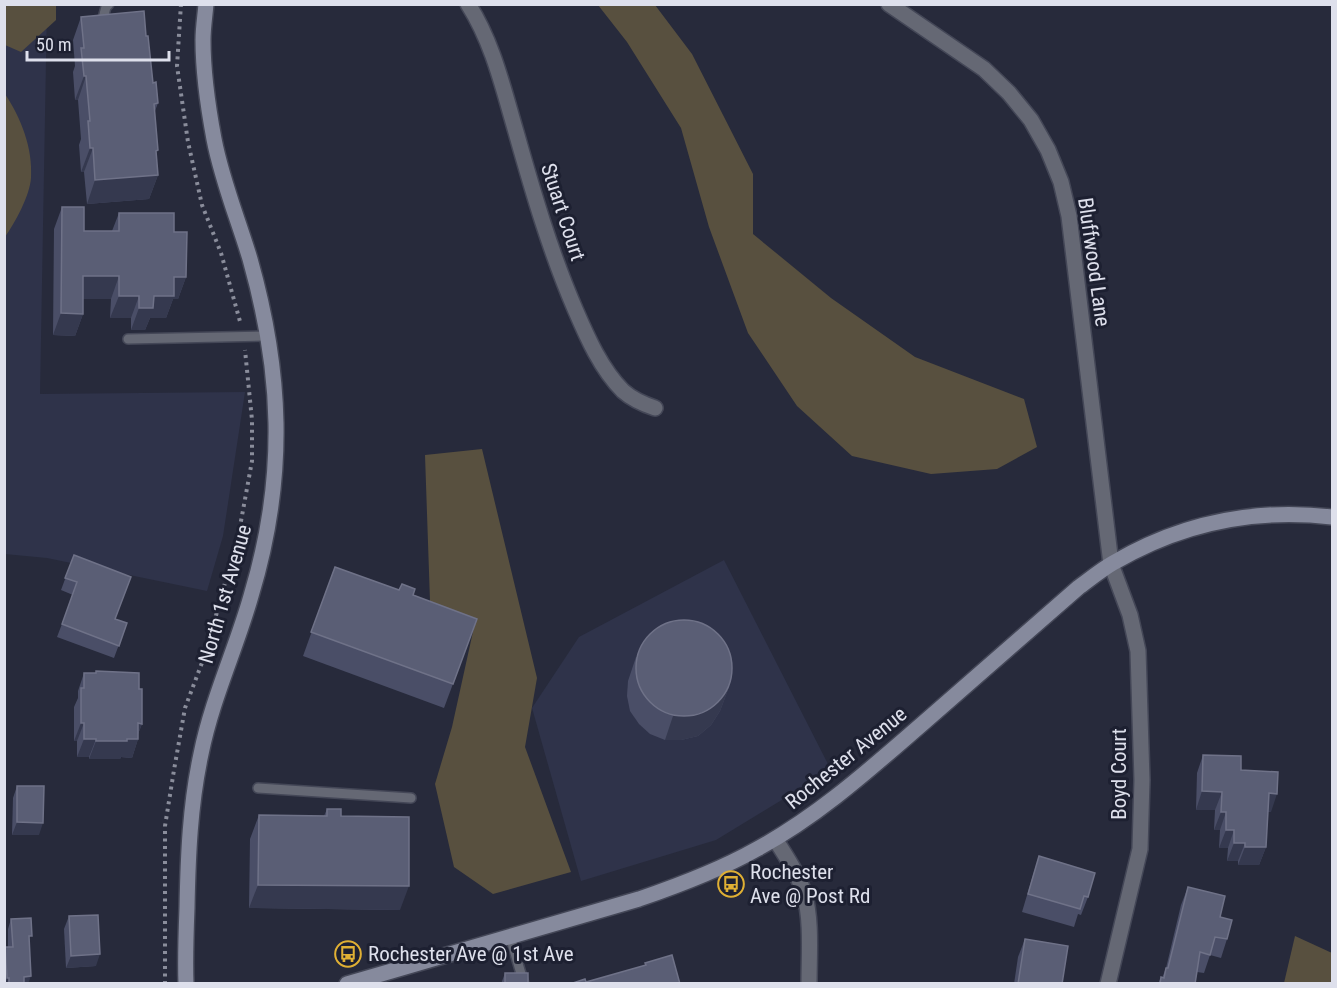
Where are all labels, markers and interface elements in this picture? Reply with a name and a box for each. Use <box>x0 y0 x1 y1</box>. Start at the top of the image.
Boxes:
scale bar <box>27 24 170 62</box>
text: 50 m <box>36 34 71 55</box>
street label: Stuart Court <box>536 160 590 264</box>
street label: Bluffwood Lane <box>1073 196 1115 328</box>
street label: North 1st Avenue <box>194 522 256 666</box>
street label: Rochester Avenue <box>781 702 911 814</box>
street label: Boyd Court <box>1107 728 1131 820</box>
place label: Rochester Ave @ Post Rd <box>750 860 870 908</box>
bus stop icon: Rochester Ave @ Post Rd <box>716 869 746 899</box>
bus stop icon: Rochester Ave @ 1st Ave <box>333 939 363 969</box>
place label: Rochester Ave @ 1st Ave <box>368 942 574 966</box>

